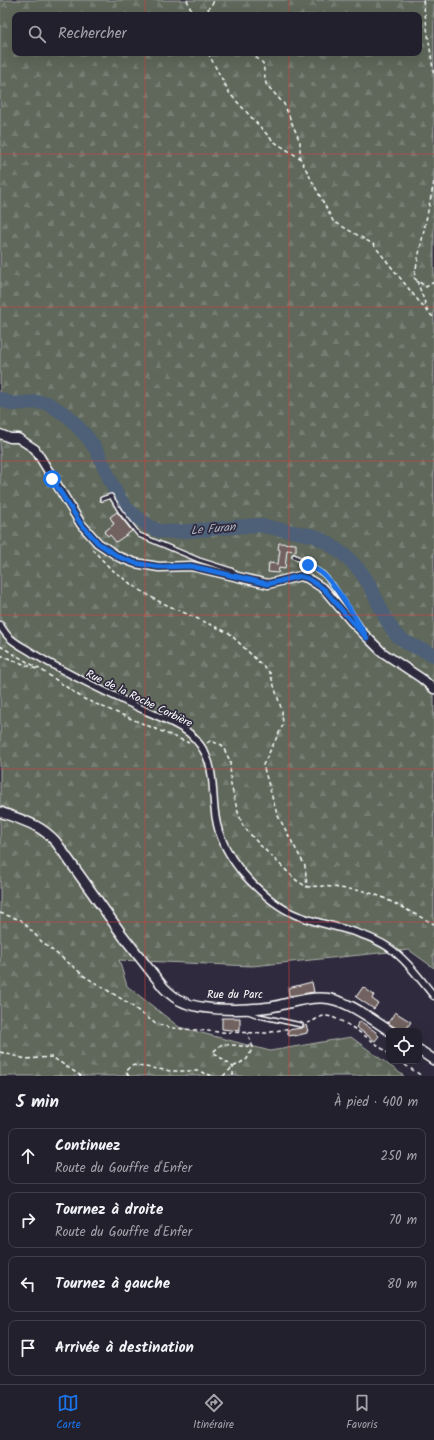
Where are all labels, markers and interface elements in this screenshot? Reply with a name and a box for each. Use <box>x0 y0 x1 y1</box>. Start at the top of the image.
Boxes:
search box <box>12 12 422 56</box>
text: Rechercher <box>58 22 126 46</box>
icon: search <box>26 23 48 45</box>
route start <box>43 470 61 488</box>
water label: Le Furan <box>190 517 238 540</box>
route end <box>299 556 317 574</box>
street label: Rue de la Roche Corbière <box>83 665 195 733</box>
street label: Rue du Parc <box>207 986 263 1004</box>
map controls <box>386 1028 422 1064</box>
button: locate <box>386 1028 422 1064</box>
text: 5 min <box>16 1089 59 1116</box>
text: À pied · 400 m <box>334 1092 418 1113</box>
text: Continuez <box>55 1134 120 1158</box>
icon: ahead <box>17 1145 39 1167</box>
text: 250 m <box>380 1146 417 1167</box>
text: Route du Gouffre d'Enfer <box>55 1158 192 1179</box>
text: Tournez à droite <box>55 1198 163 1222</box>
icon: right <box>17 1209 39 1231</box>
text: 70 m <box>389 1210 417 1231</box>
text: Route du Gouffre d'Enfer <box>55 1222 192 1243</box>
text: Tournez à gauche <box>55 1272 170 1296</box>
icon: left <box>17 1273 39 1295</box>
text: 80 m <box>387 1274 417 1295</box>
text: Arrivée à destination <box>55 1336 194 1360</box>
icon: arrive <box>17 1337 39 1359</box>
tab: Carte <box>56 1392 81 1434</box>
tab: Itinéraire <box>193 1392 234 1434</box>
tab: Favoris <box>346 1392 378 1434</box>

